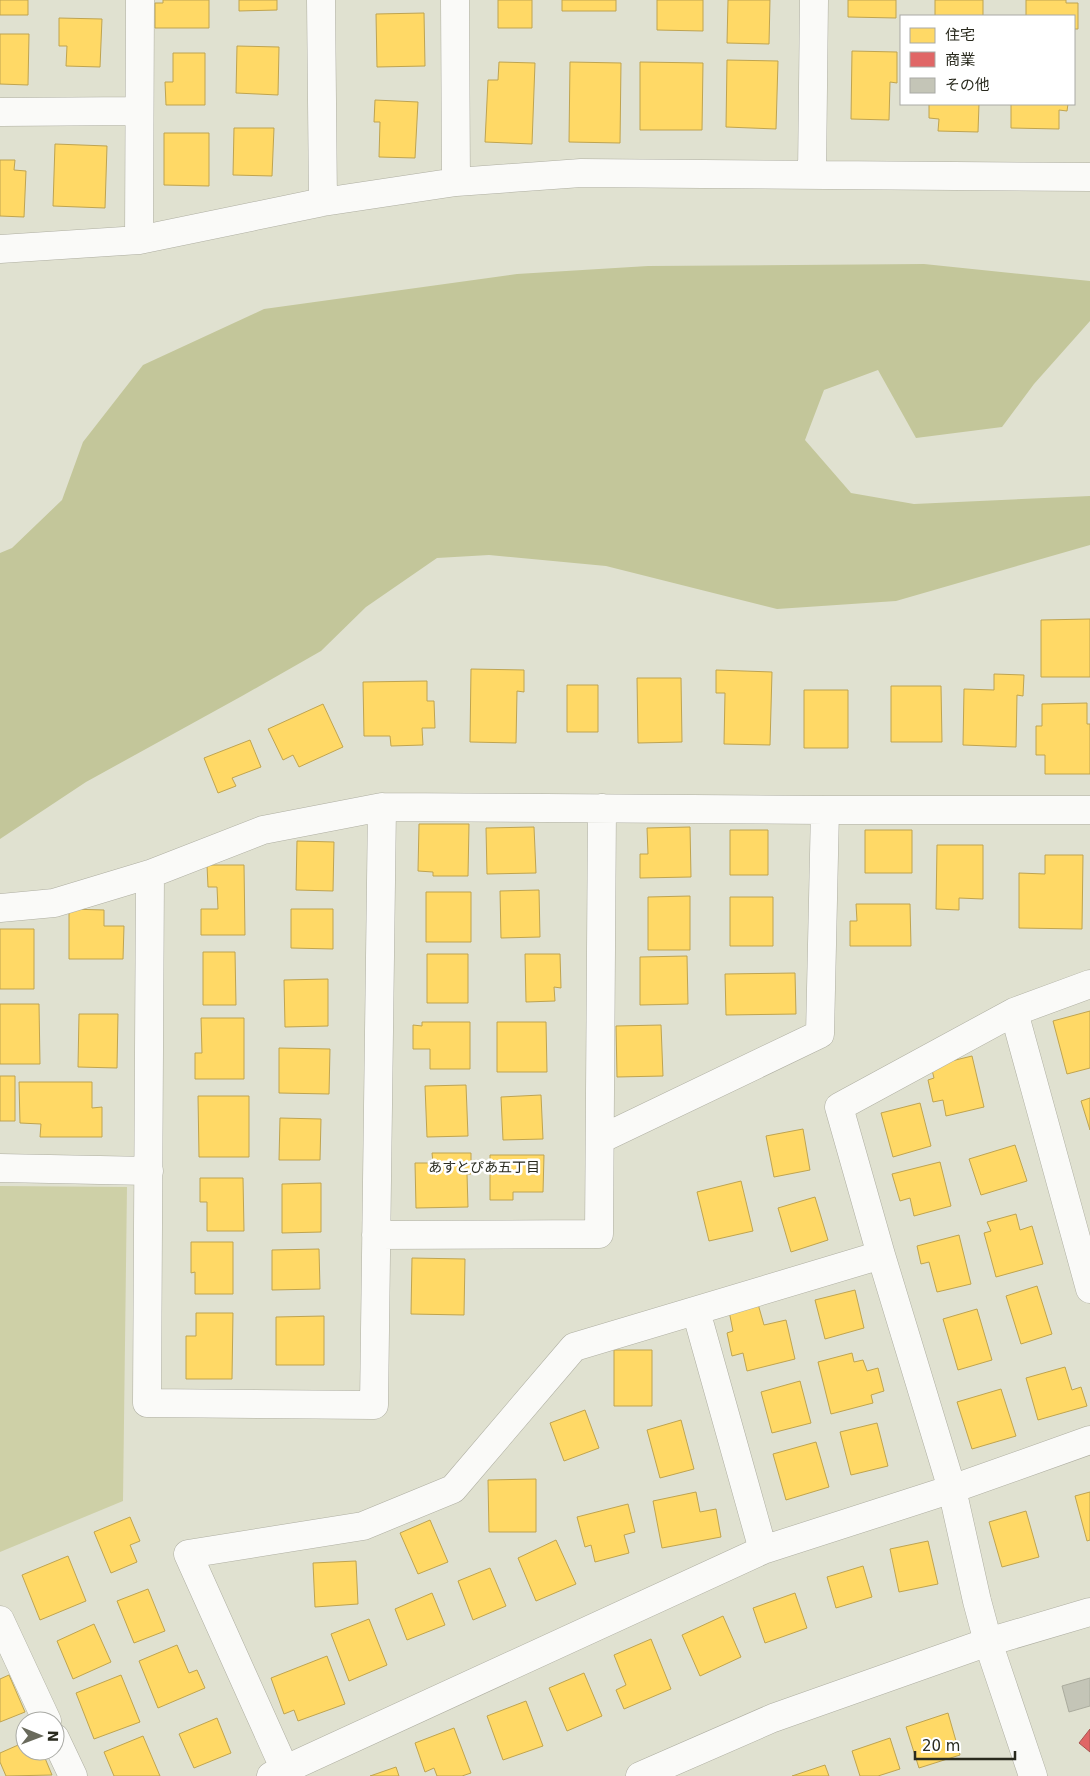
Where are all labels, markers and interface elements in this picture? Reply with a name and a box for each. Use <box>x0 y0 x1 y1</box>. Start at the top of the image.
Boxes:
legend <box>900 15 1075 105</box>
text: 住宅 <box>945 26 975 44</box>
text: 商業 <box>945 51 975 69</box>
text: その他 <box>945 76 990 94</box>
district label: あすとぴあ五丁目 <box>428 1159 540 1175</box>
north arrow <box>15 1711 65 1761</box>
scale bar <box>915 1728 1015 1760</box>
text: N <box>45 1730 61 1742</box>
text: 20 m <box>922 1737 960 1755</box>

